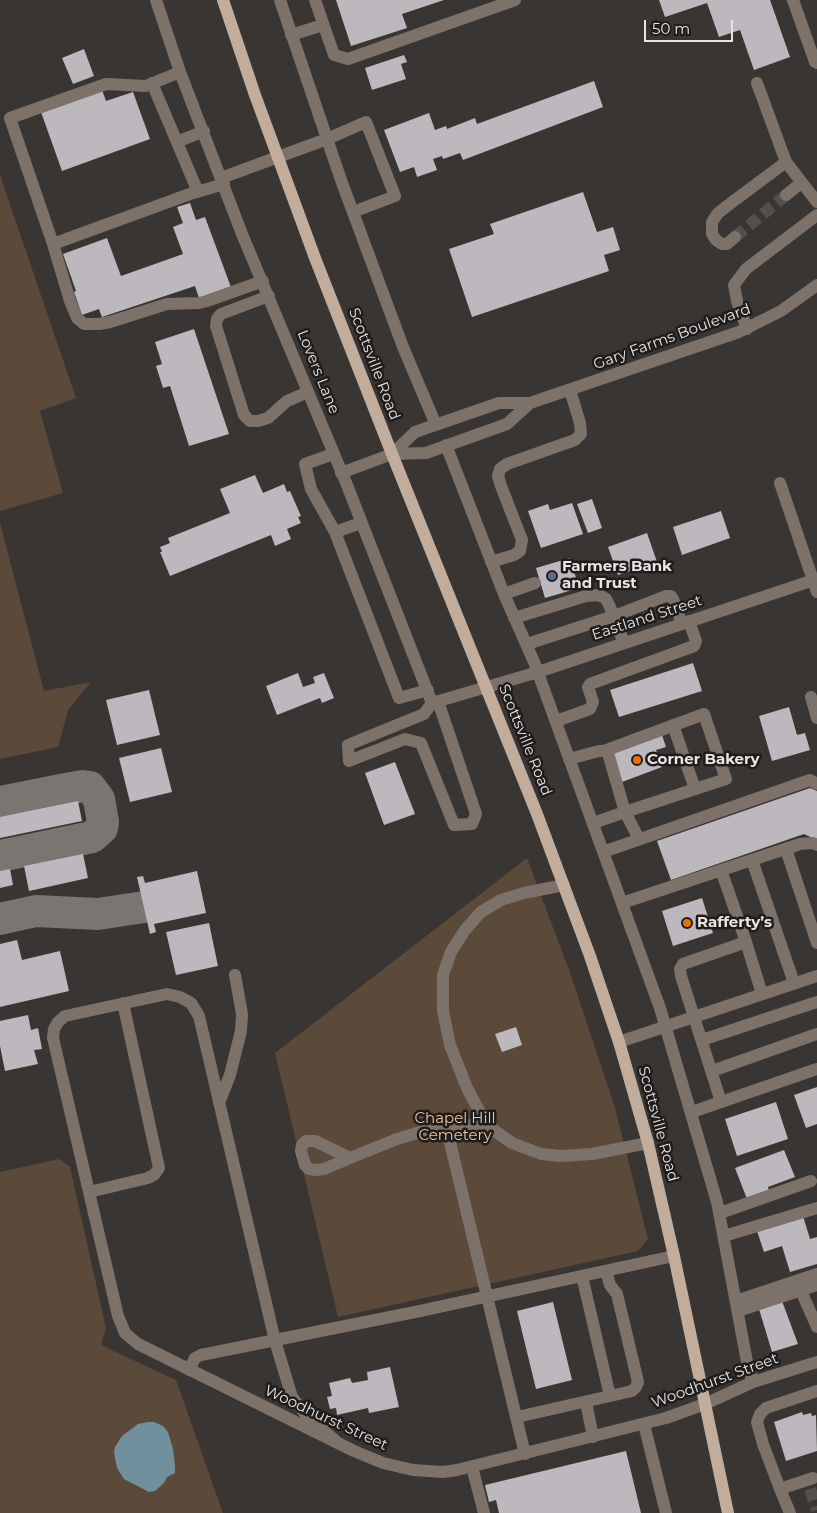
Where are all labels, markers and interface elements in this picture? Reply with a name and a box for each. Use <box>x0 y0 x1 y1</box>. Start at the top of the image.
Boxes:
scale bar <box>647 10 736 42</box>
text: 50 m <box>652 19 690 38</box>
street label: Gary Farms Boulevard <box>591 300 753 374</box>
street label: Scottsville Road <box>344 305 404 423</box>
street label: Lovers Lane <box>293 327 343 417</box>
place label: Farmers Bank and Trust <box>562 558 672 593</box>
marker: Farmers Bank and Trust <box>546 570 558 582</box>
street label: Eastland Street <box>590 592 704 644</box>
street label: Scottsville Road <box>494 682 556 798</box>
place label: Corner Bakery <box>647 751 760 769</box>
marker: Corner Bakery <box>631 754 643 766</box>
place label: Rafferty’s <box>697 914 772 932</box>
marker: Rafferty’s <box>681 917 693 929</box>
street label: Scottsville Road <box>634 1064 682 1184</box>
park label: Chapel Hill Cemetery <box>414 1110 496 1145</box>
street label: Woodhurst Street <box>649 1350 781 1412</box>
street label: Woodhurst Street <box>262 1382 390 1454</box>

